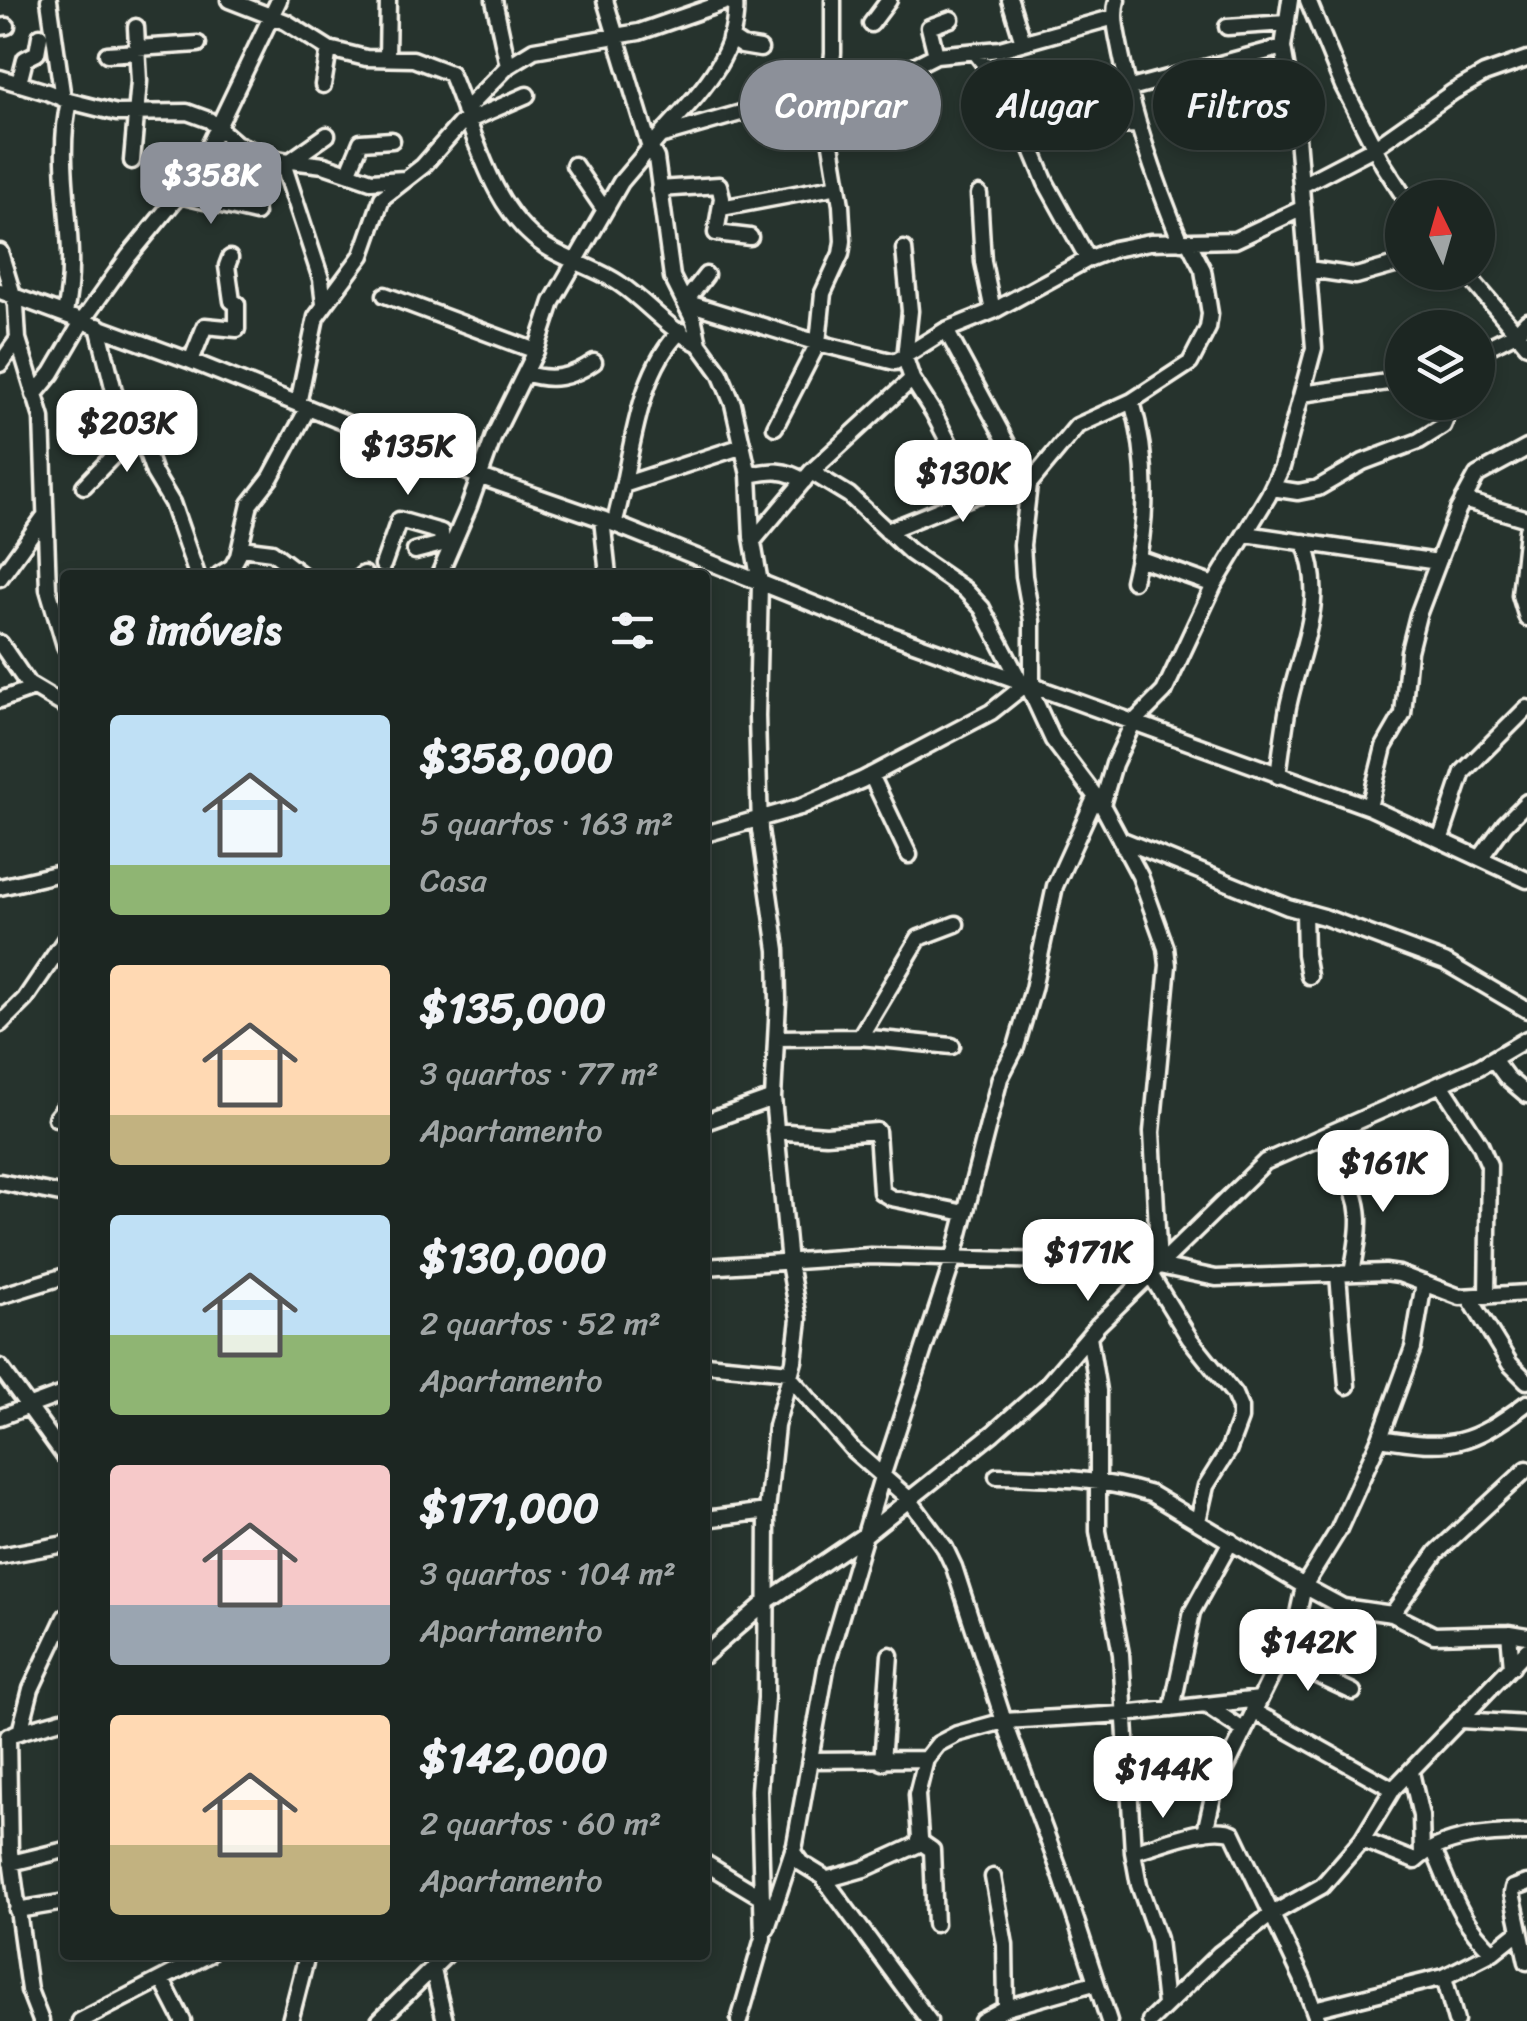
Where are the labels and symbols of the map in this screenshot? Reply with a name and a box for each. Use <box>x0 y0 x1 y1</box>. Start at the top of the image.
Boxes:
pin: $358K <box>141 142 281 227</box>
north arrow <box>1385 180 1495 290</box>
pin: $203K <box>57 390 197 475</box>
pin: $135K <box>338 413 478 498</box>
pin: $130K <box>893 440 1033 525</box>
pin: $161K <box>1313 1130 1453 1215</box>
pin: $171K <box>1018 1219 1158 1304</box>
pin: $142K <box>1238 1609 1378 1694</box>
pin: $144K <box>1093 1736 1233 1821</box>

